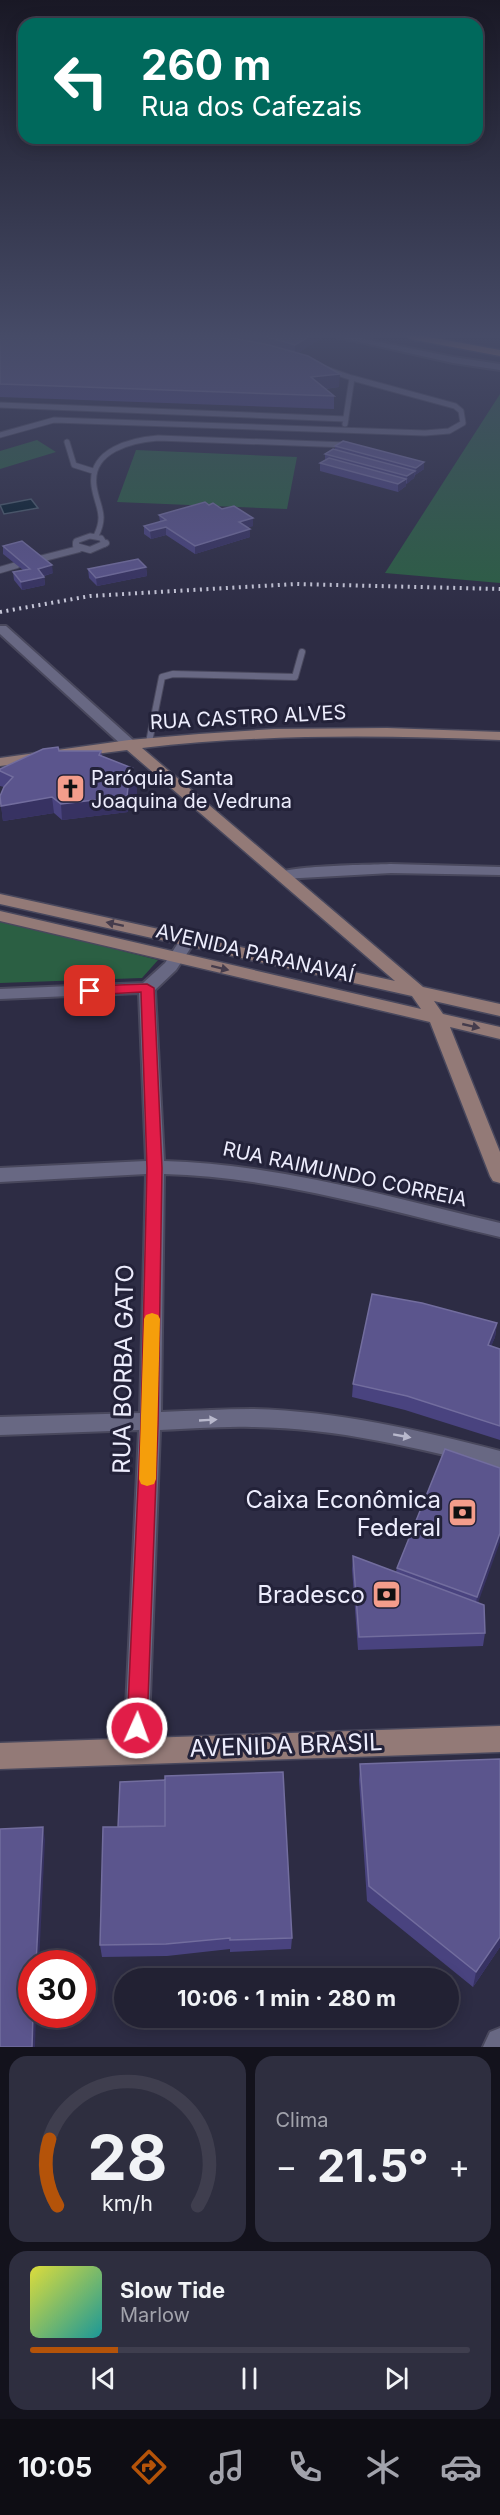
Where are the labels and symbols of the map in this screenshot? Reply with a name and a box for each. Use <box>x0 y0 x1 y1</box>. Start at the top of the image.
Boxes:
street label: RUA CASTRO ALVES <box>149 700 347 734</box>
place label: Paróquia Santa Joaquina de Vedruna <box>91 766 292 813</box>
church icon: Paróquia Santa Joaquina de Vedruna <box>54 773 86 805</box>
street label: AVENIDA PARANAVAÍ <box>154 918 357 988</box>
one-way arrow <box>105 919 124 928</box>
one-way arrow <box>211 963 229 973</box>
pin <box>64 965 115 1016</box>
one-way arrow <box>462 1022 480 1032</box>
street label: RUA RAIMUNDO CORREIA <box>221 1136 469 1212</box>
street label: RUA BORBA GATO <box>107 1264 139 1474</box>
one-way arrow <box>199 1415 218 1424</box>
one-way arrow <box>393 1432 412 1441</box>
place label: Caixa Econômica Federal <box>245 1485 441 1542</box>
bank icon: Caixa Econômica Federal <box>446 1497 478 1529</box>
bank icon: Bradesco <box>370 1578 402 1610</box>
place label: Bradesco <box>257 1580 365 1609</box>
position arrow <box>105 1696 169 1760</box>
street label: AVENIDA BRASIL <box>189 1727 383 1763</box>
speed limit sign: 30 <box>18 1950 96 2028</box>

